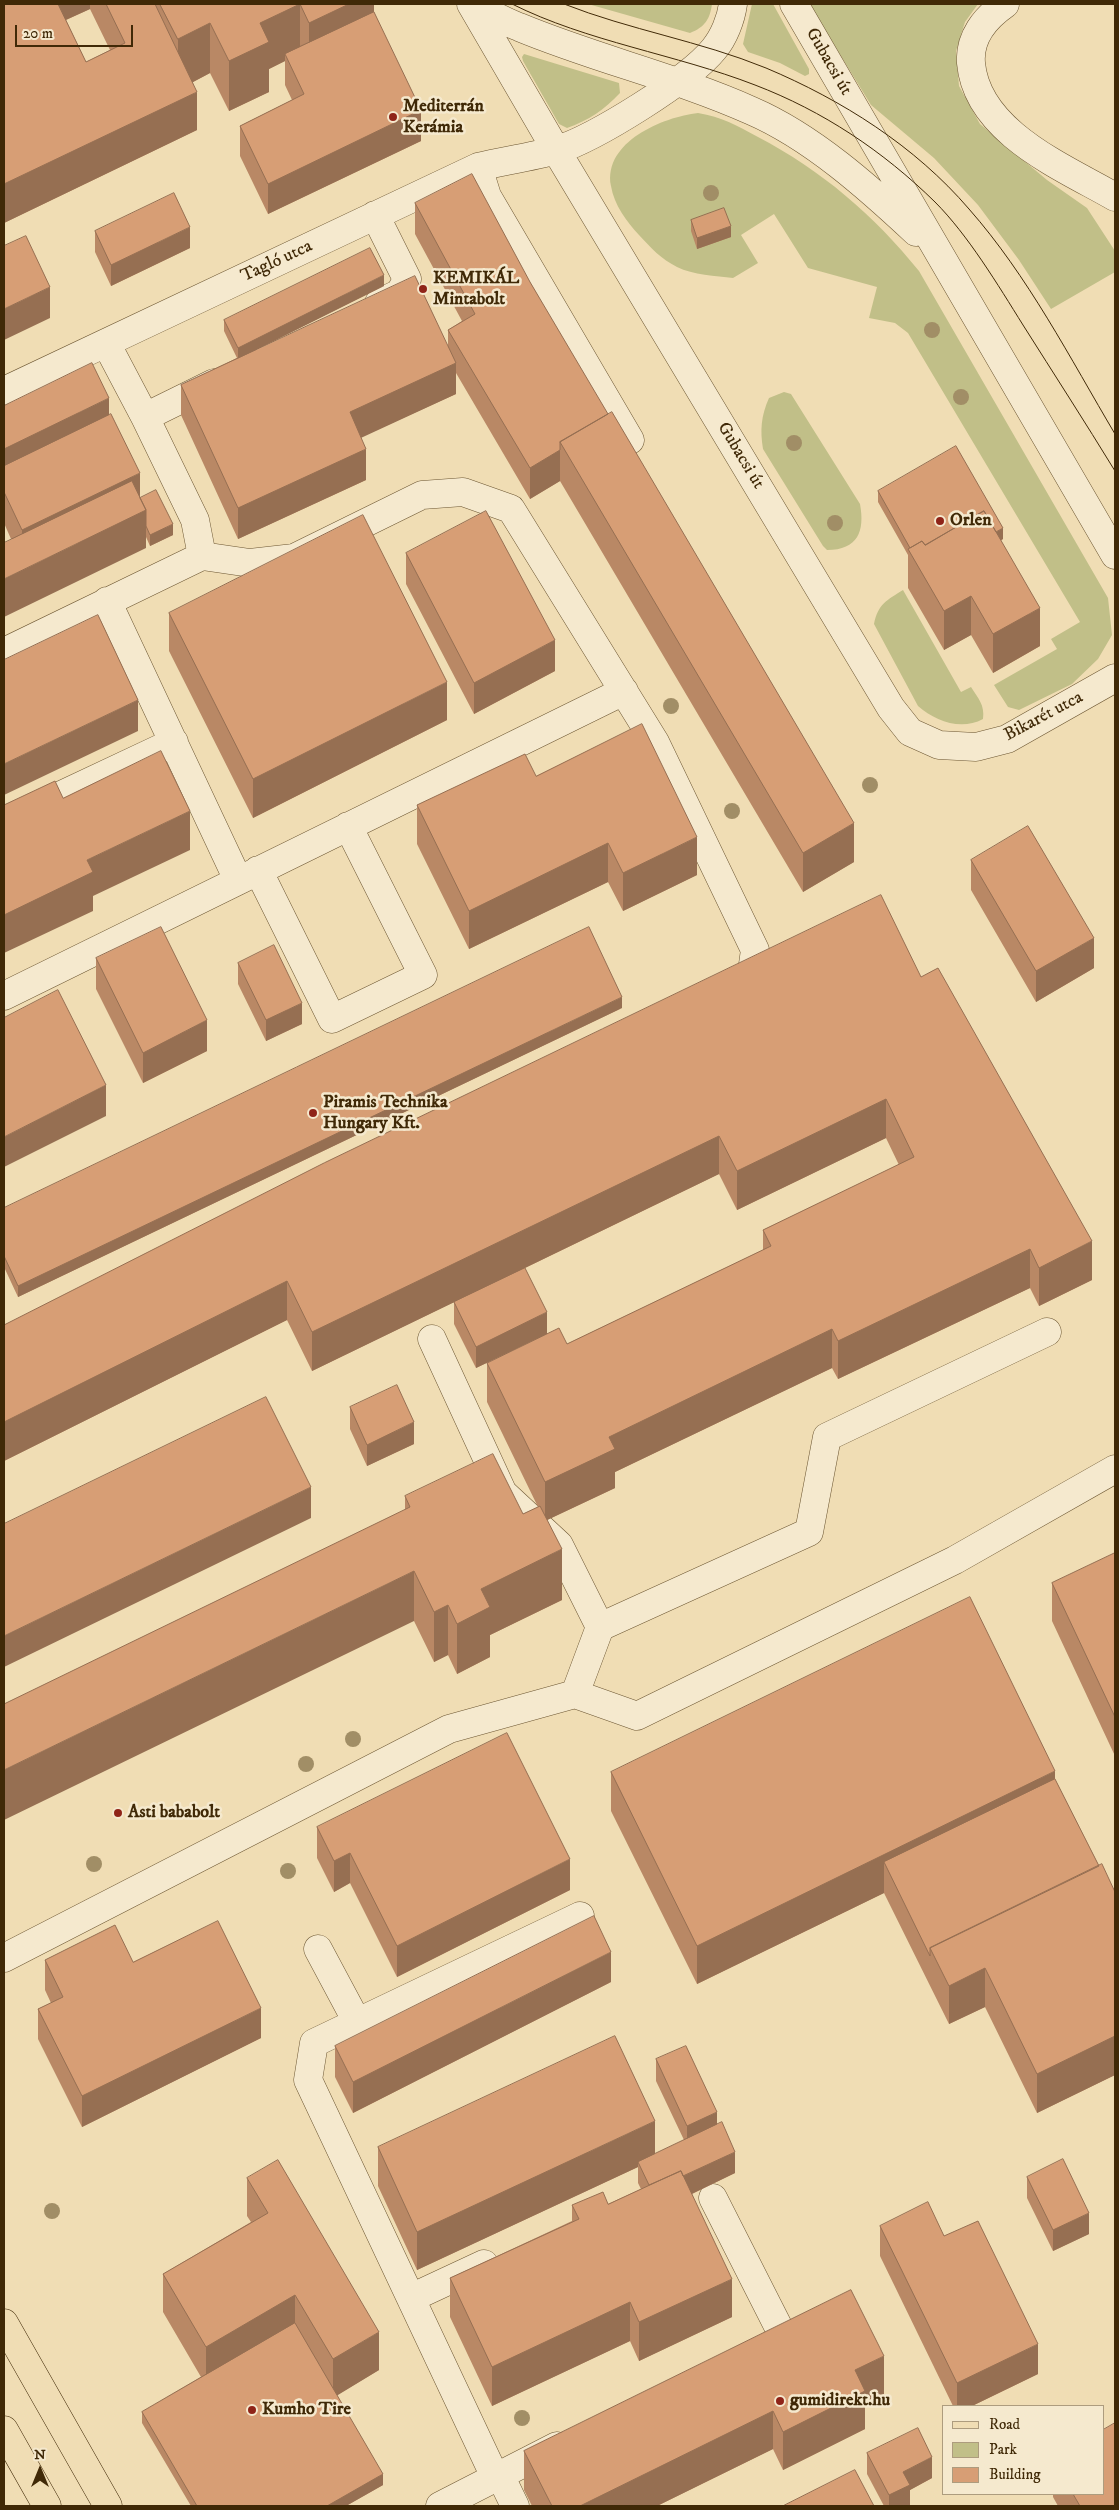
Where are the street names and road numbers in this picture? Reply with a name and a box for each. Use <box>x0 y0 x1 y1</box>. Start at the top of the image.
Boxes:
street label: Gubacsi út <box>800 25 856 99</box>
street label: Tagló utca <box>238 236 316 288</box>
street label: Gubacsi út <box>712 419 768 493</box>
street label: Bikarét utca <box>1001 687 1087 747</box>

